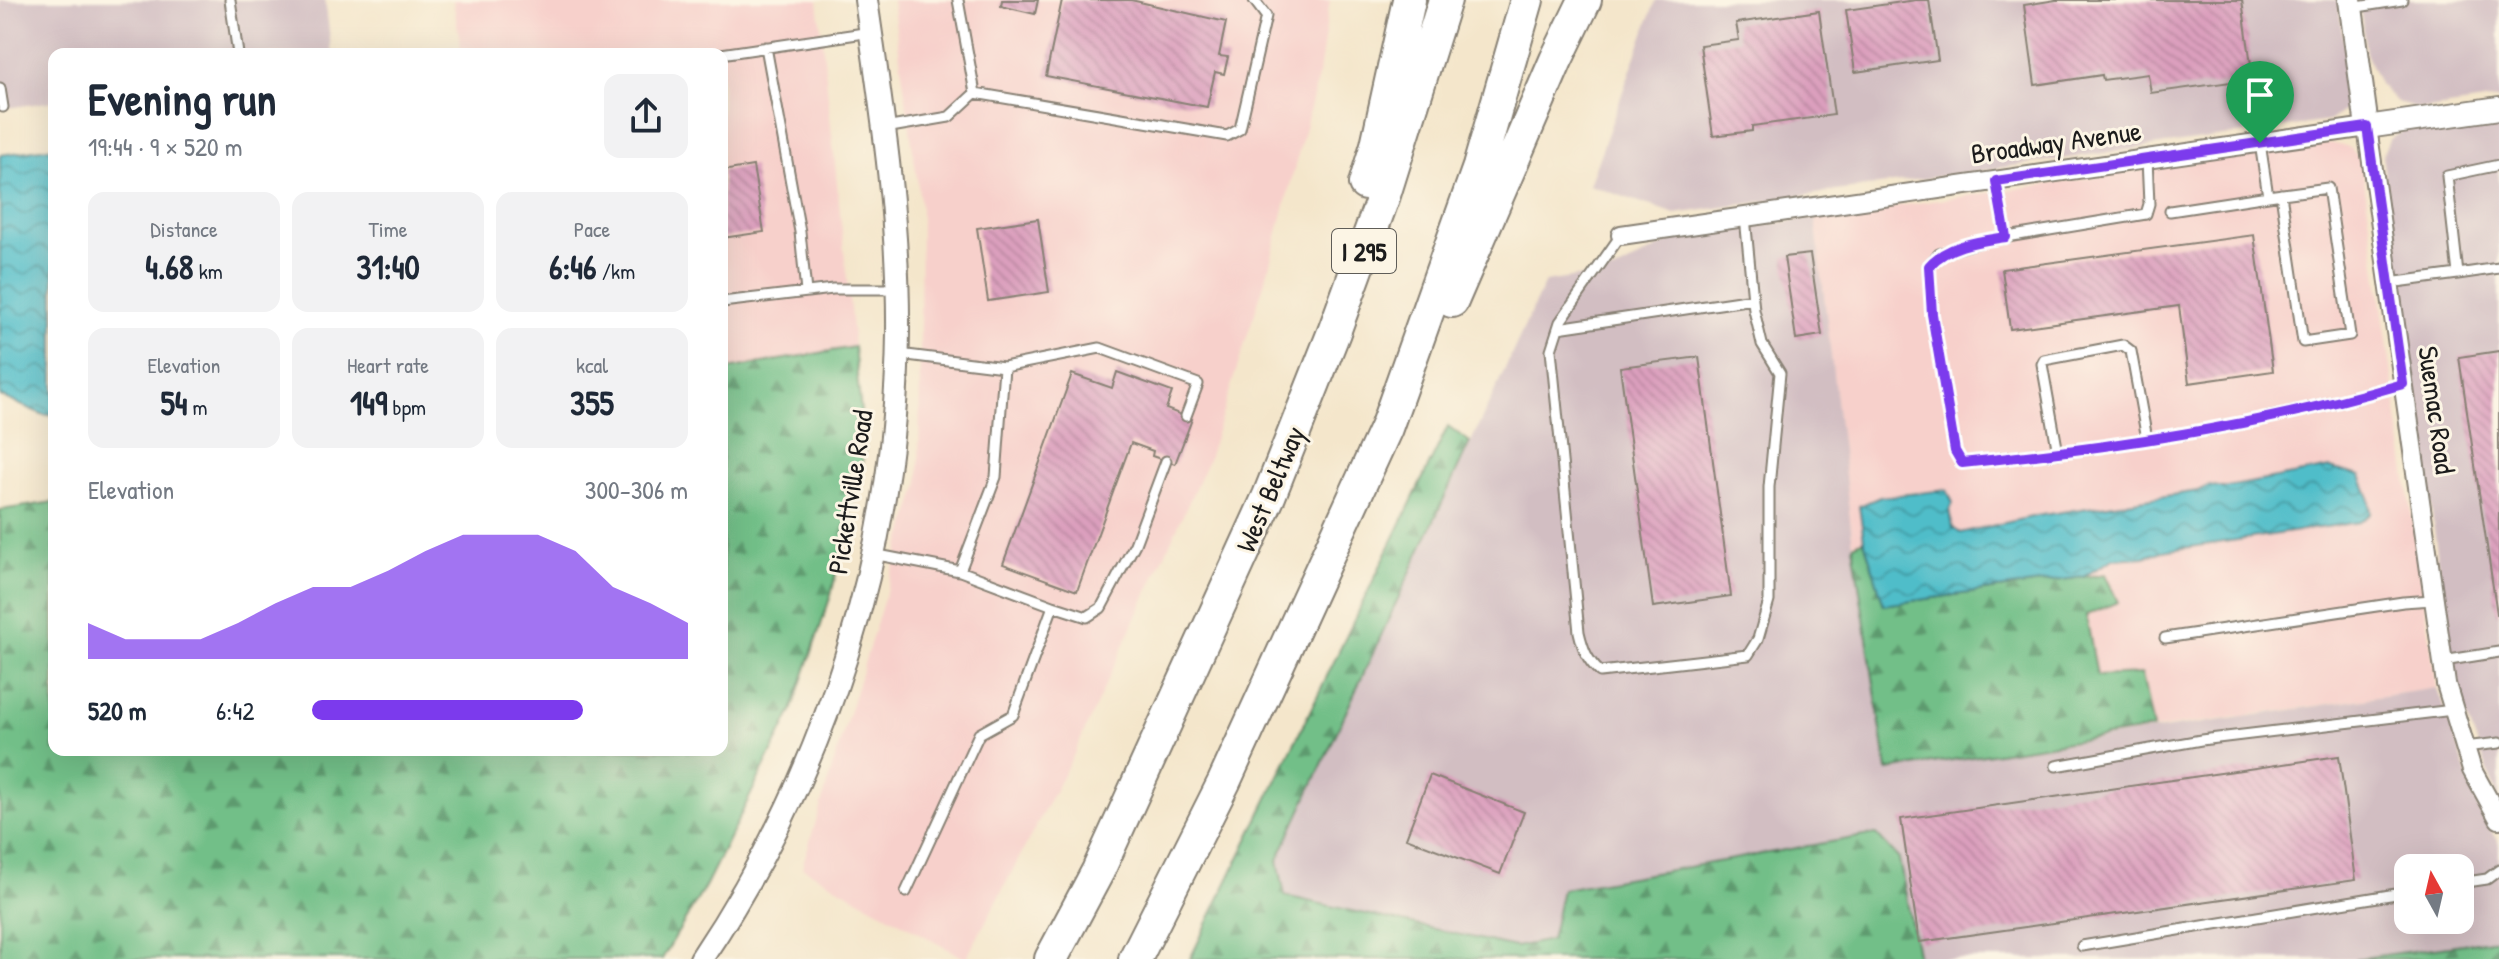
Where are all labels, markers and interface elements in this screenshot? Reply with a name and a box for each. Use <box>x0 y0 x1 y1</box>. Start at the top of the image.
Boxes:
pin <box>2226 61 2294 143</box>
text: Evening run <box>88 69 276 129</box>
icon: arrive <box>2238 73 2282 117</box>
button: share <box>604 74 688 158</box>
street label: Broadway Avenue <box>1968 111 2144 173</box>
text: 19:44 · 9 × 520 m <box>88 129 242 164</box>
text: Distance <box>150 214 218 244</box>
text: Time <box>369 214 407 244</box>
text: Pace <box>574 214 610 244</box>
road number: I 295 <box>1332 229 1396 273</box>
text: 4.68 <box>145 244 194 290</box>
text: 31:40 <box>356 244 420 290</box>
text: 6:46 <box>549 244 597 290</box>
text: km <box>194 256 223 286</box>
text: /km <box>597 256 635 286</box>
street label: Suemac Road <box>2409 344 2465 476</box>
text: Elevation <box>147 350 221 380</box>
text: Heart rate <box>347 350 429 380</box>
text: kcal <box>576 350 608 380</box>
text: 54 <box>160 380 188 426</box>
text: 149 <box>350 380 388 426</box>
text: 355 <box>570 380 614 426</box>
text: m <box>188 392 208 422</box>
text: bpm <box>388 392 426 422</box>
street label: Pickettville Road <box>818 407 882 577</box>
street label: West Beltway <box>1226 420 1314 558</box>
text: Elevation <box>88 472 174 507</box>
text: 300–306 m <box>585 472 688 507</box>
text: 520 m <box>88 693 146 728</box>
text: 6:42 <box>216 693 254 728</box>
north arrow <box>2394 854 2474 934</box>
map controls <box>2394 854 2474 934</box>

